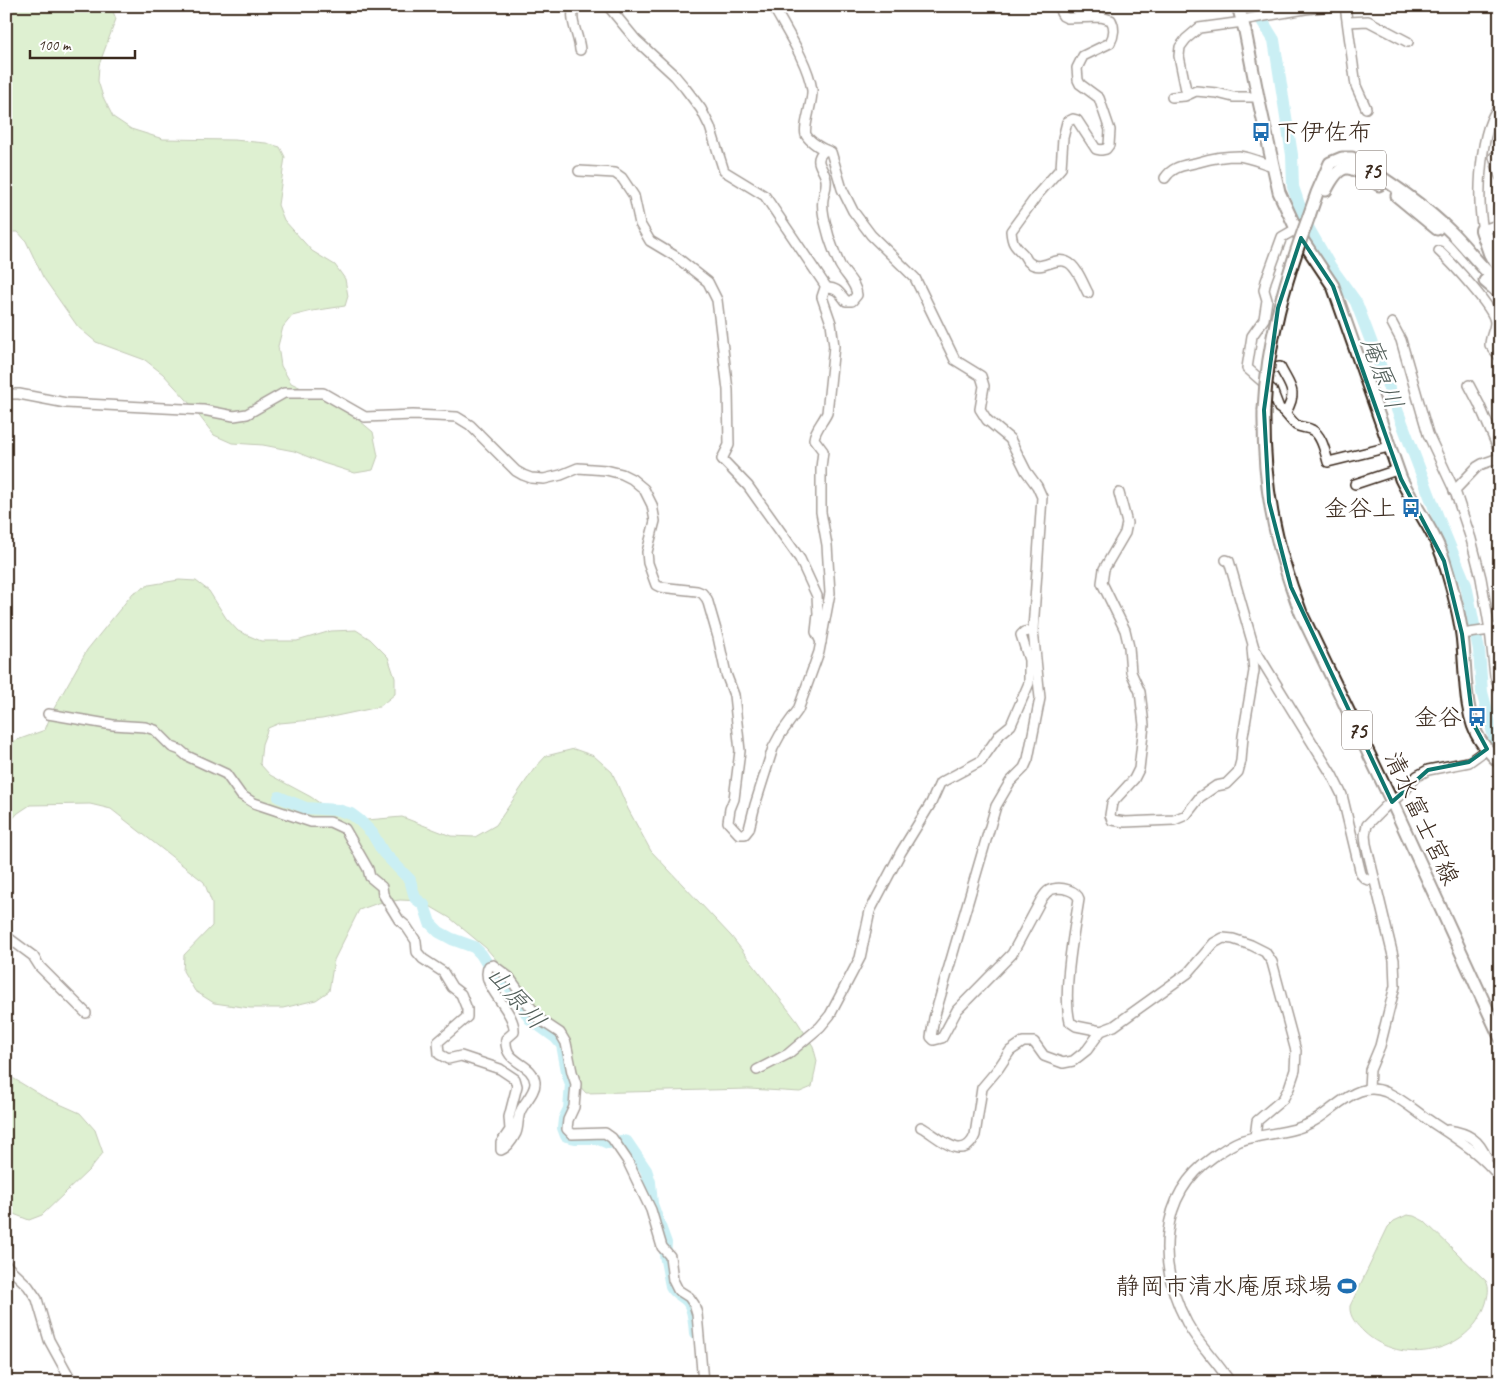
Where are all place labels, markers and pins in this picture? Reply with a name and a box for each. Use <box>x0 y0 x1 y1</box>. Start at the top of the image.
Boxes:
place label: 下伊佐布 <box>1276 117 1372 147</box>
bus stop icon: 下伊佐布 <box>1250 121 1272 143</box>
place label: 金谷上 <box>1324 493 1396 523</box>
bus stop icon: 金谷上 <box>1400 497 1422 519</box>
place label: 金谷 <box>1414 702 1462 732</box>
bus stop icon: 金谷 <box>1466 706 1488 728</box>
place label: 静岡市清水庵原球場 <box>1116 1271 1332 1301</box>
sports icon: 静岡市清水庵原球場 <box>1336 1275 1358 1297</box>

